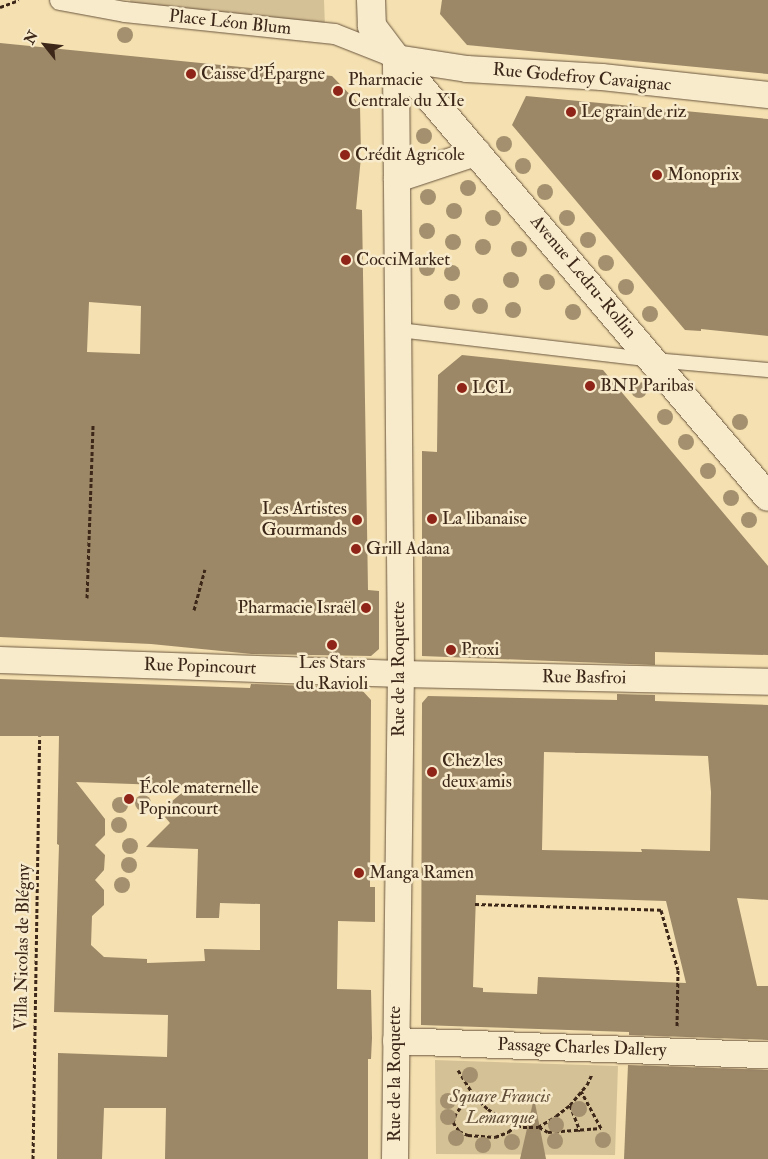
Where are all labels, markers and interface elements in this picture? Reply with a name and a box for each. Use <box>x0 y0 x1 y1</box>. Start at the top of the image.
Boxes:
street label: Place Léon Blum <box>168 6 292 40</box>
north arrow <box>20 20 70 70</box>
text: N <box>21 28 42 47</box>
street label: Rue Godefroy Cavaignac <box>492 59 672 97</box>
place label: Caisse d'Épargne <box>201 63 325 85</box>
marker: Caisse d'Épargne <box>185 68 197 80</box>
place label: Pharmacie Centrale du XIe <box>348 70 464 112</box>
marker: Pharmacie Centrale du XIe <box>332 85 344 97</box>
place label: Le grain de riz <box>581 101 687 123</box>
marker: Le grain de riz <box>565 106 577 118</box>
place label: Crédit Agricole <box>355 144 465 166</box>
marker: Crédit Agricole <box>339 149 351 161</box>
place label: Monoprix <box>667 164 739 186</box>
marker: Monoprix <box>651 169 663 181</box>
street label: Avenue Ledru-Rollin <box>525 211 641 343</box>
place label: CocciMarket <box>356 249 450 271</box>
marker: CocciMarket <box>340 254 352 266</box>
place label: BNP Paribas <box>600 375 694 397</box>
place label: LCL <box>472 377 511 399</box>
marker: BNP Paribas <box>584 380 596 392</box>
marker: LCL <box>456 382 468 394</box>
place label: Les Artistes Gourmands <box>262 499 347 542</box>
place label: La libanaise <box>442 508 527 530</box>
marker: La libanaise <box>426 513 438 525</box>
marker: Les Artistes Gourmands <box>351 514 363 526</box>
place label: Grill Adana <box>366 538 450 560</box>
marker: Grill Adana <box>350 543 362 555</box>
place label: Pharmacie Israël <box>238 597 356 619</box>
street label: Rue de la Roquette <box>388 601 410 737</box>
marker: Pharmacie Israël <box>360 602 372 614</box>
marker: Les Stars du Ravioli <box>326 639 338 651</box>
place label: Proxi <box>461 639 499 661</box>
marker: Proxi <box>445 644 457 656</box>
place label: Les Stars du Ravioli <box>296 653 368 696</box>
street label: Rue Popincourt <box>143 654 257 680</box>
street label: Rue Basfroi <box>542 666 626 690</box>
place label: Chez les deux amis <box>442 751 512 794</box>
marker: Chez les deux amis <box>426 766 438 778</box>
place label: École maternelle Popincourt <box>139 778 259 821</box>
marker: École maternelle Popincourt <box>123 793 135 805</box>
place label: Manga Ramen <box>369 862 474 884</box>
street label: Villa Nicolas de Blégny <box>11 864 35 1030</box>
marker: Manga Ramen <box>353 867 365 879</box>
street label: Rue de la Roquette <box>384 1006 406 1142</box>
street label: Passage Charles Dallery <box>497 1034 667 1062</box>
park label: Square Francis Lemarque <box>450 1087 550 1130</box>

